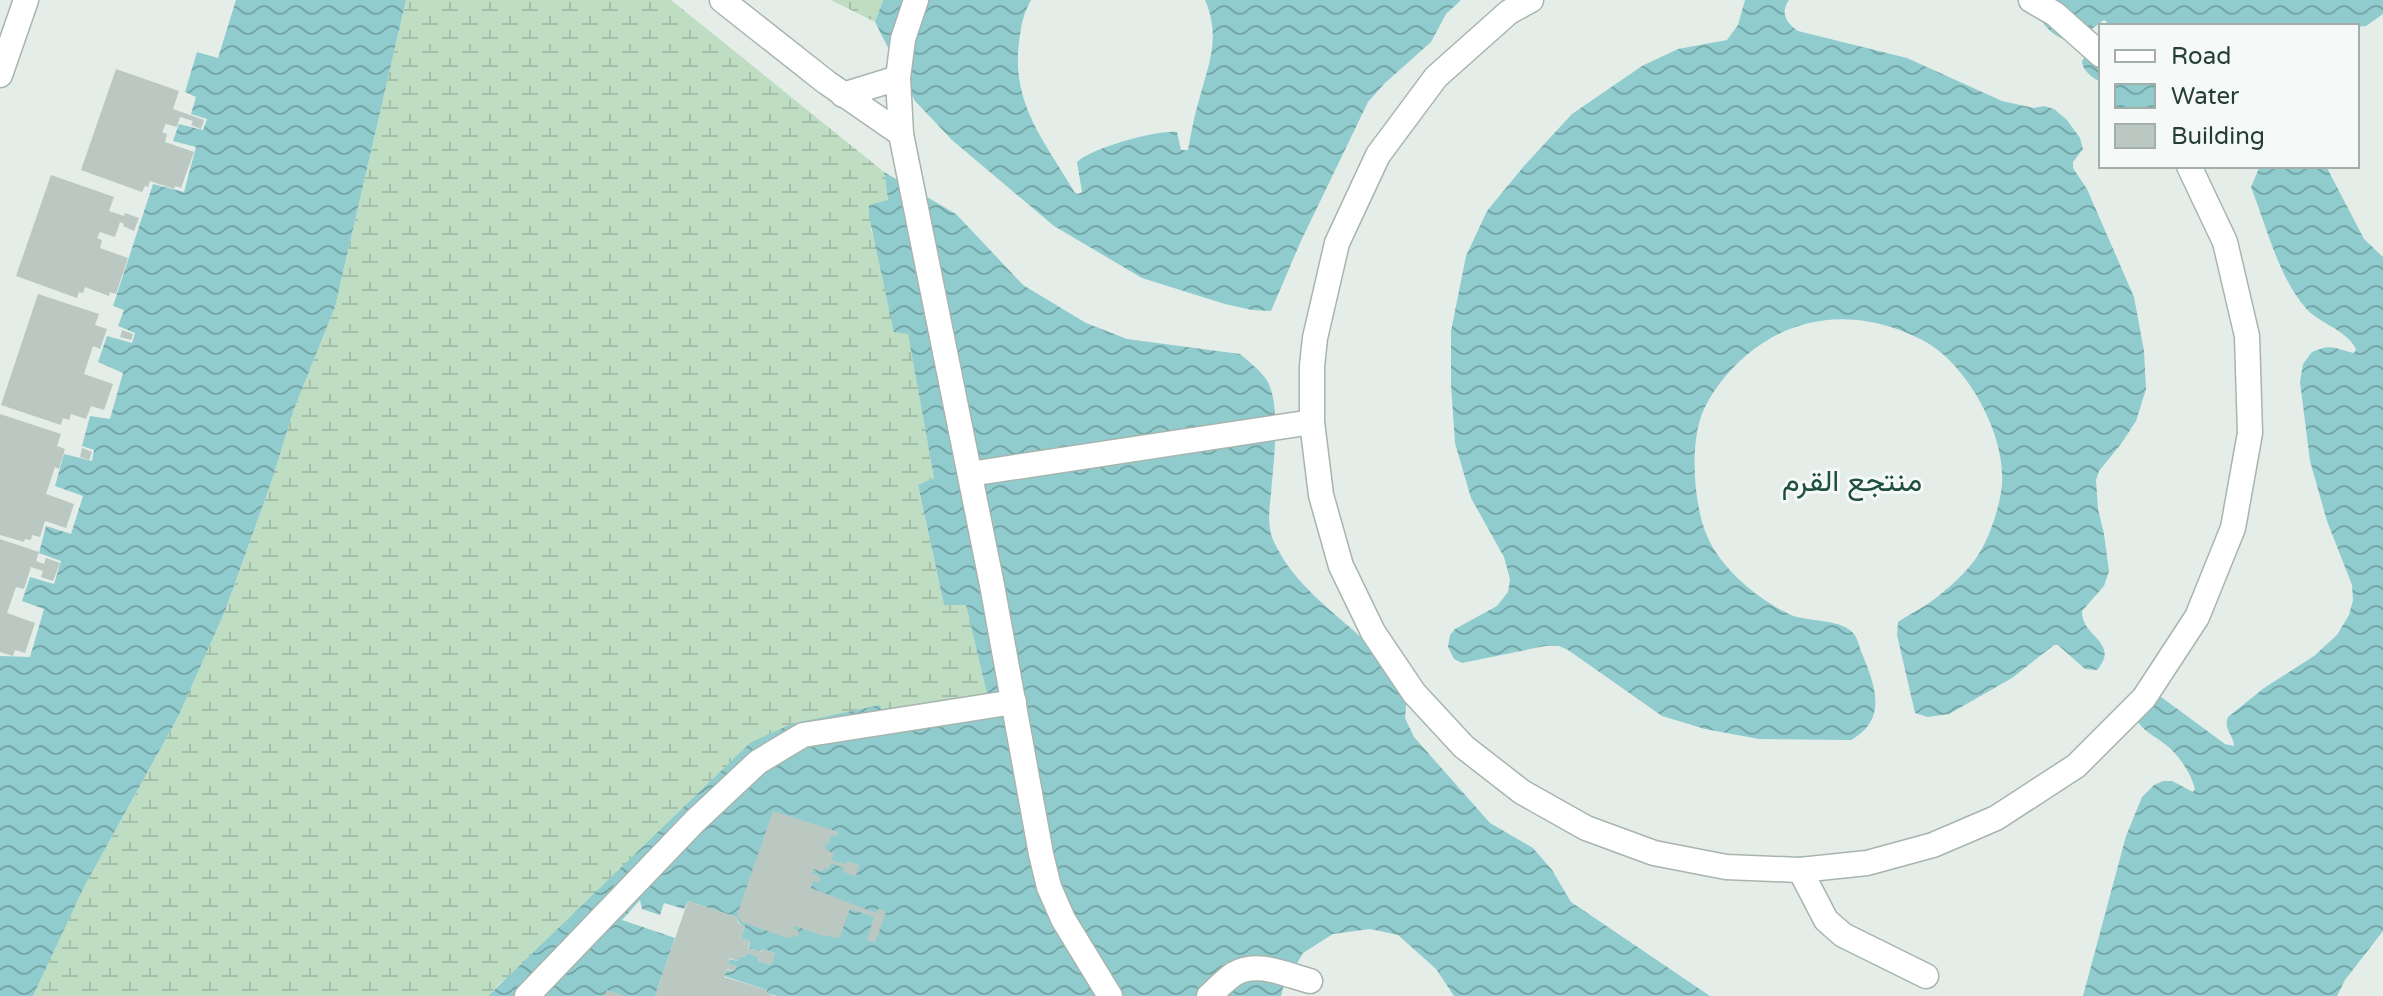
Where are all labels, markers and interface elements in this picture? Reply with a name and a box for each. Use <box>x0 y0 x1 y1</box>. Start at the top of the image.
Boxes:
legend <box>2099 24 2359 168</box>
text: Road <box>2171 42 2231 71</box>
text: Water <box>2171 82 2240 111</box>
text: Building <box>2171 122 2265 151</box>
district label: منتجع القرم <box>1782 463 1922 501</box>

